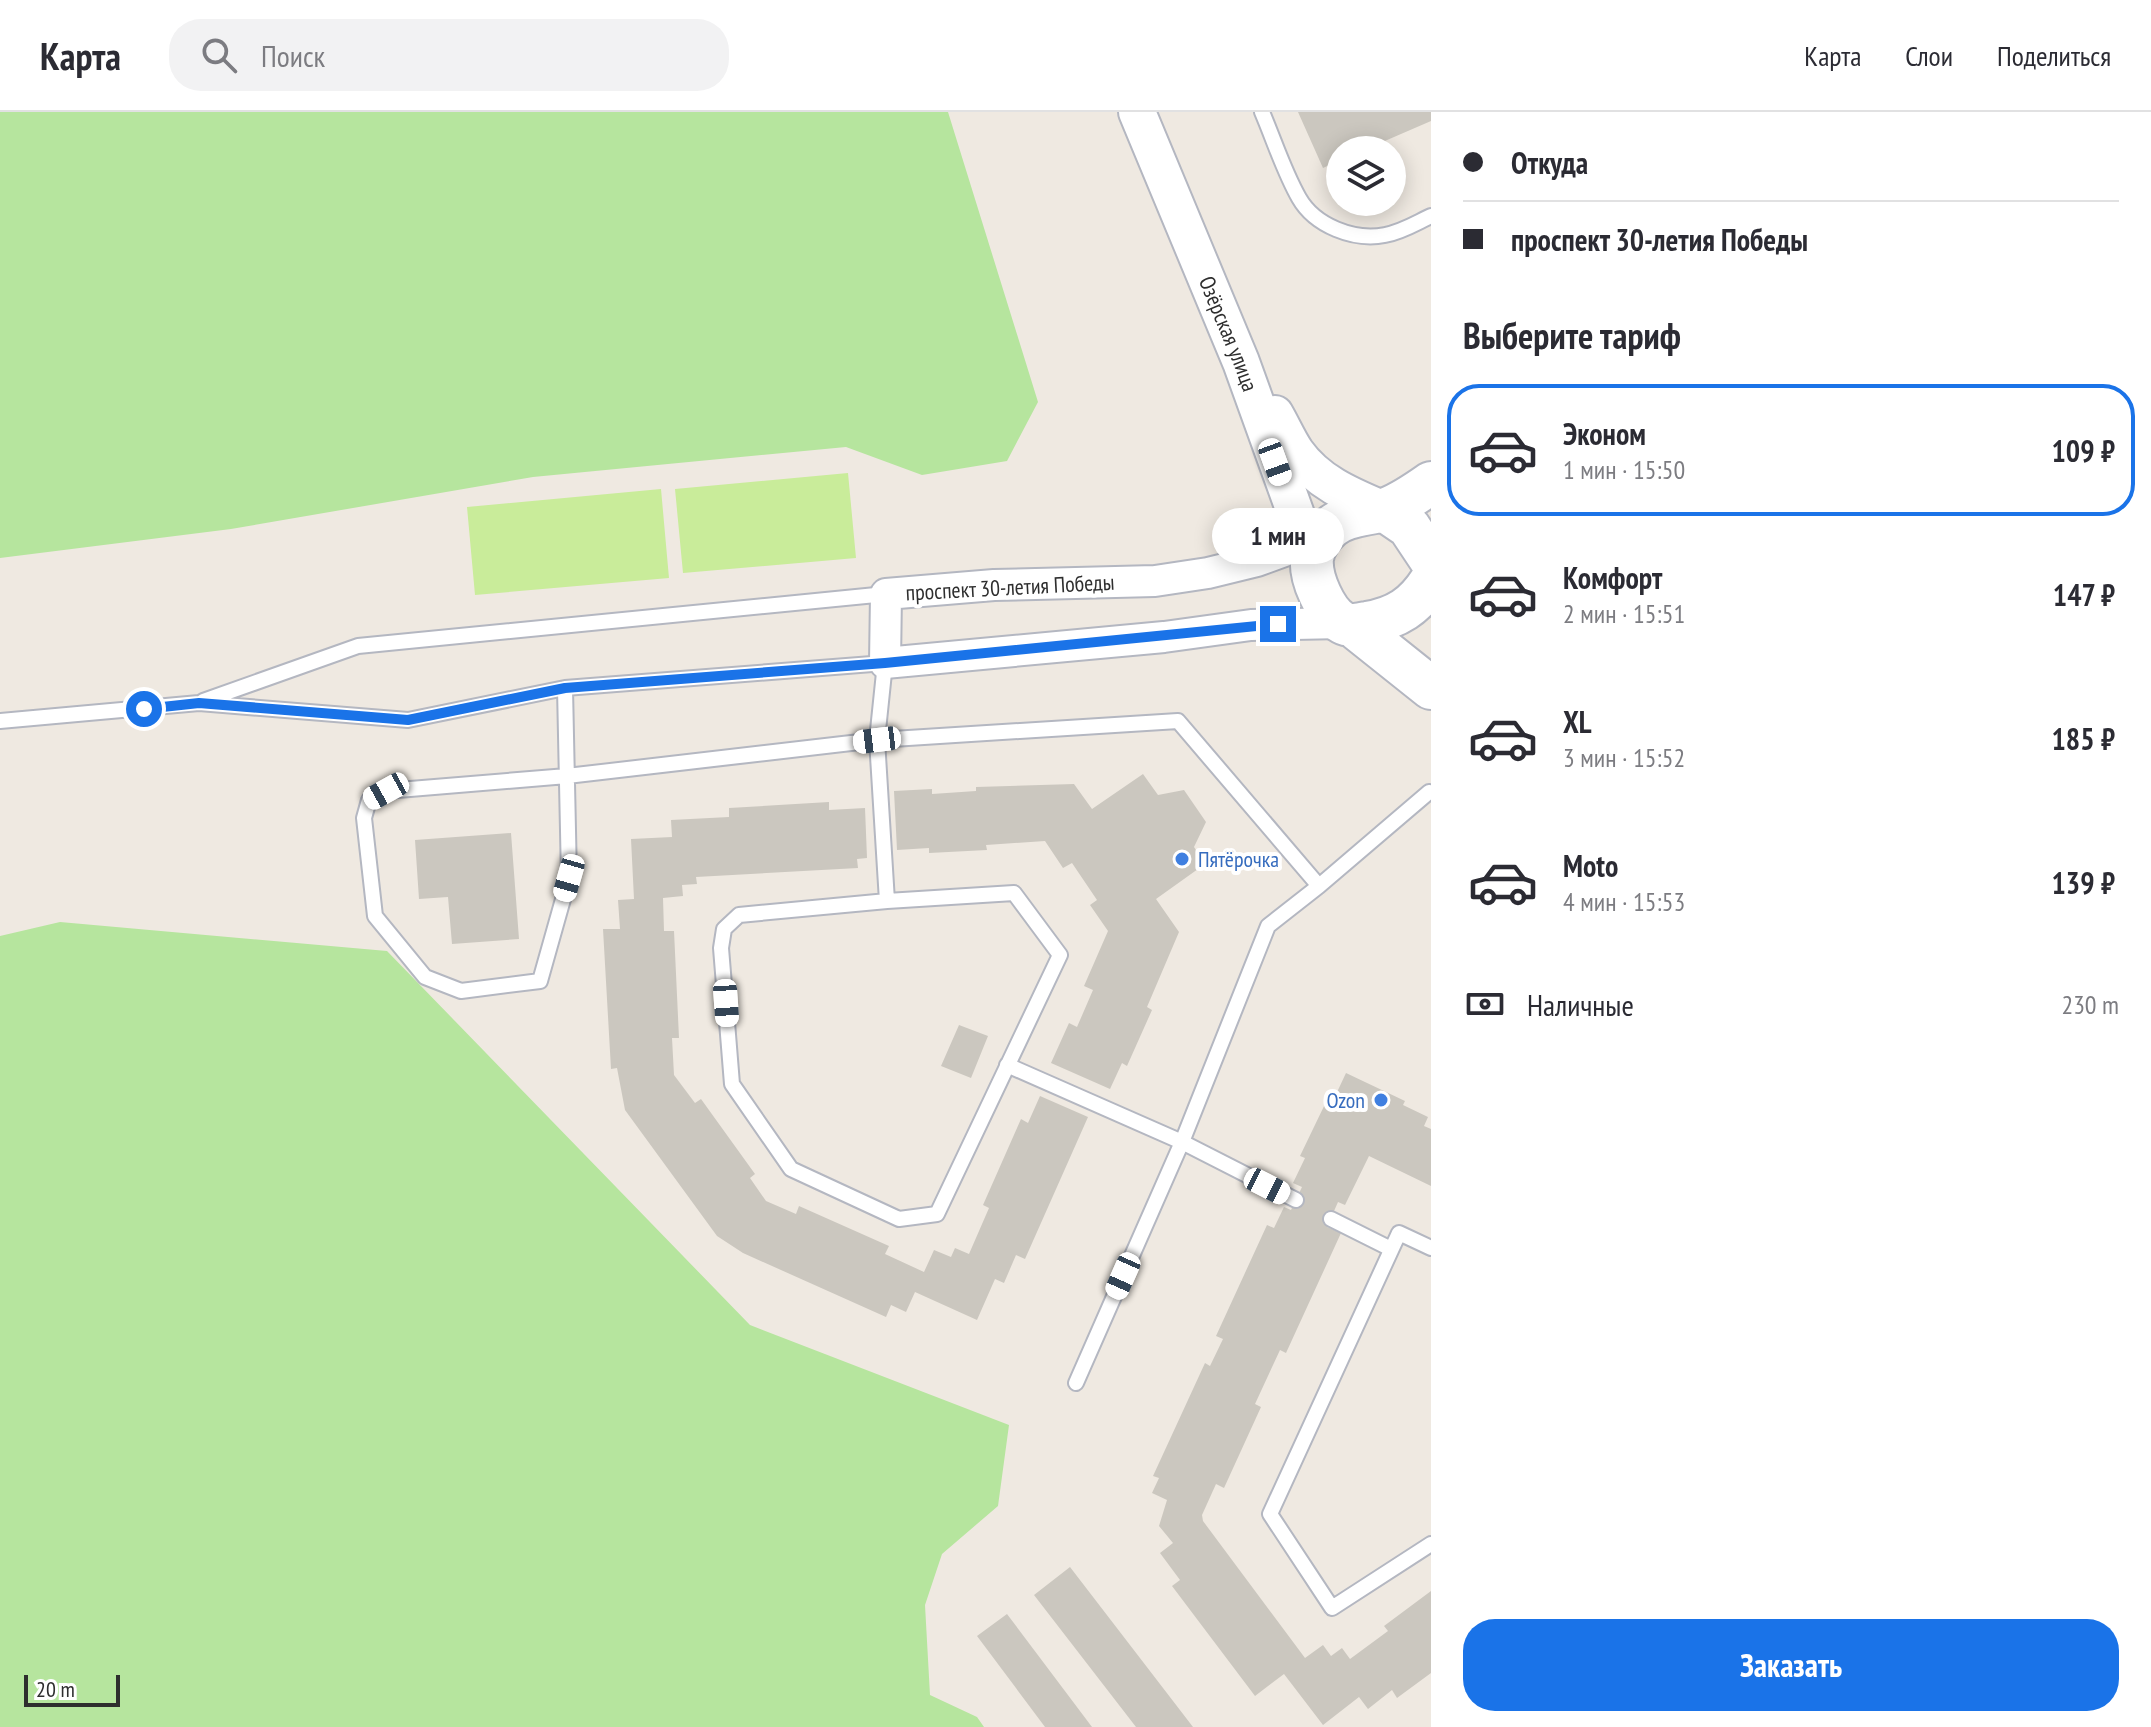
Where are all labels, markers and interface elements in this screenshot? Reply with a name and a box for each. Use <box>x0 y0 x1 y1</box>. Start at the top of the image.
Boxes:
search box <box>169 19 729 91</box>
text: Карта <box>40 31 121 80</box>
icon: search <box>197 33 241 77</box>
text: Поиск <box>261 36 325 75</box>
text: Карта <box>1804 37 1861 74</box>
text: Слои <box>1905 37 1953 74</box>
text: Поделиться <box>1997 37 2111 74</box>
map controls <box>1326 136 1406 216</box>
button: layers <box>1326 136 1406 216</box>
text: Откуда <box>1511 143 1588 182</box>
text: проспект 30-летия Победы <box>1511 220 1808 259</box>
street label: Озёрская улица <box>1193 272 1264 395</box>
text: Выберите тариф <box>1463 312 1681 359</box>
icon: car <box>1467 414 1539 486</box>
text: Эконом <box>1563 414 1646 453</box>
text: 109 ₽ <box>2051 431 2115 470</box>
car <box>1256 435 1294 489</box>
text: 1 мин · 15:50 <box>1563 453 1685 486</box>
callout: 1 мин <box>1212 508 1344 564</box>
text: 1 мин <box>1250 519 1306 552</box>
icon: car <box>1467 558 1539 630</box>
text: Комфорт <box>1563 558 1662 597</box>
street label: проспект 30-летия Победы <box>905 568 1115 606</box>
text: 147 ₽ <box>2053 575 2115 614</box>
text: 2 мин · 15:51 <box>1563 597 1685 630</box>
route end <box>1260 606 1296 642</box>
route start <box>126 691 162 727</box>
icon: car <box>1467 702 1539 774</box>
text: XL <box>1563 702 1592 741</box>
text: 185 ₽ <box>2051 719 2115 758</box>
car <box>852 725 902 755</box>
text: 3 мин · 15:52 <box>1563 741 1685 774</box>
car <box>359 769 413 813</box>
place label: Пятёрочка <box>1198 845 1279 873</box>
icon: car <box>1467 846 1539 918</box>
text: Moto <box>1563 846 1618 885</box>
marker: Пятёрочка <box>1173 850 1191 868</box>
car <box>551 852 587 904</box>
text: 139 ₽ <box>2051 863 2115 902</box>
text: 4 мин · 15:53 <box>1563 885 1685 918</box>
car <box>712 978 740 1028</box>
icon: cash <box>1463 982 1507 1026</box>
text: Наличные <box>1527 985 1634 1024</box>
text: 230 m <box>2061 988 2119 1021</box>
place label: Ozon <box>1326 1086 1365 1114</box>
marker: Ozon <box>1372 1091 1390 1109</box>
car <box>1240 1164 1294 1208</box>
car <box>1102 1249 1144 1303</box>
button: Заказать <box>1463 1619 2119 1711</box>
scale bar <box>24 1671 120 1707</box>
text: 20 m <box>36 1675 75 1703</box>

